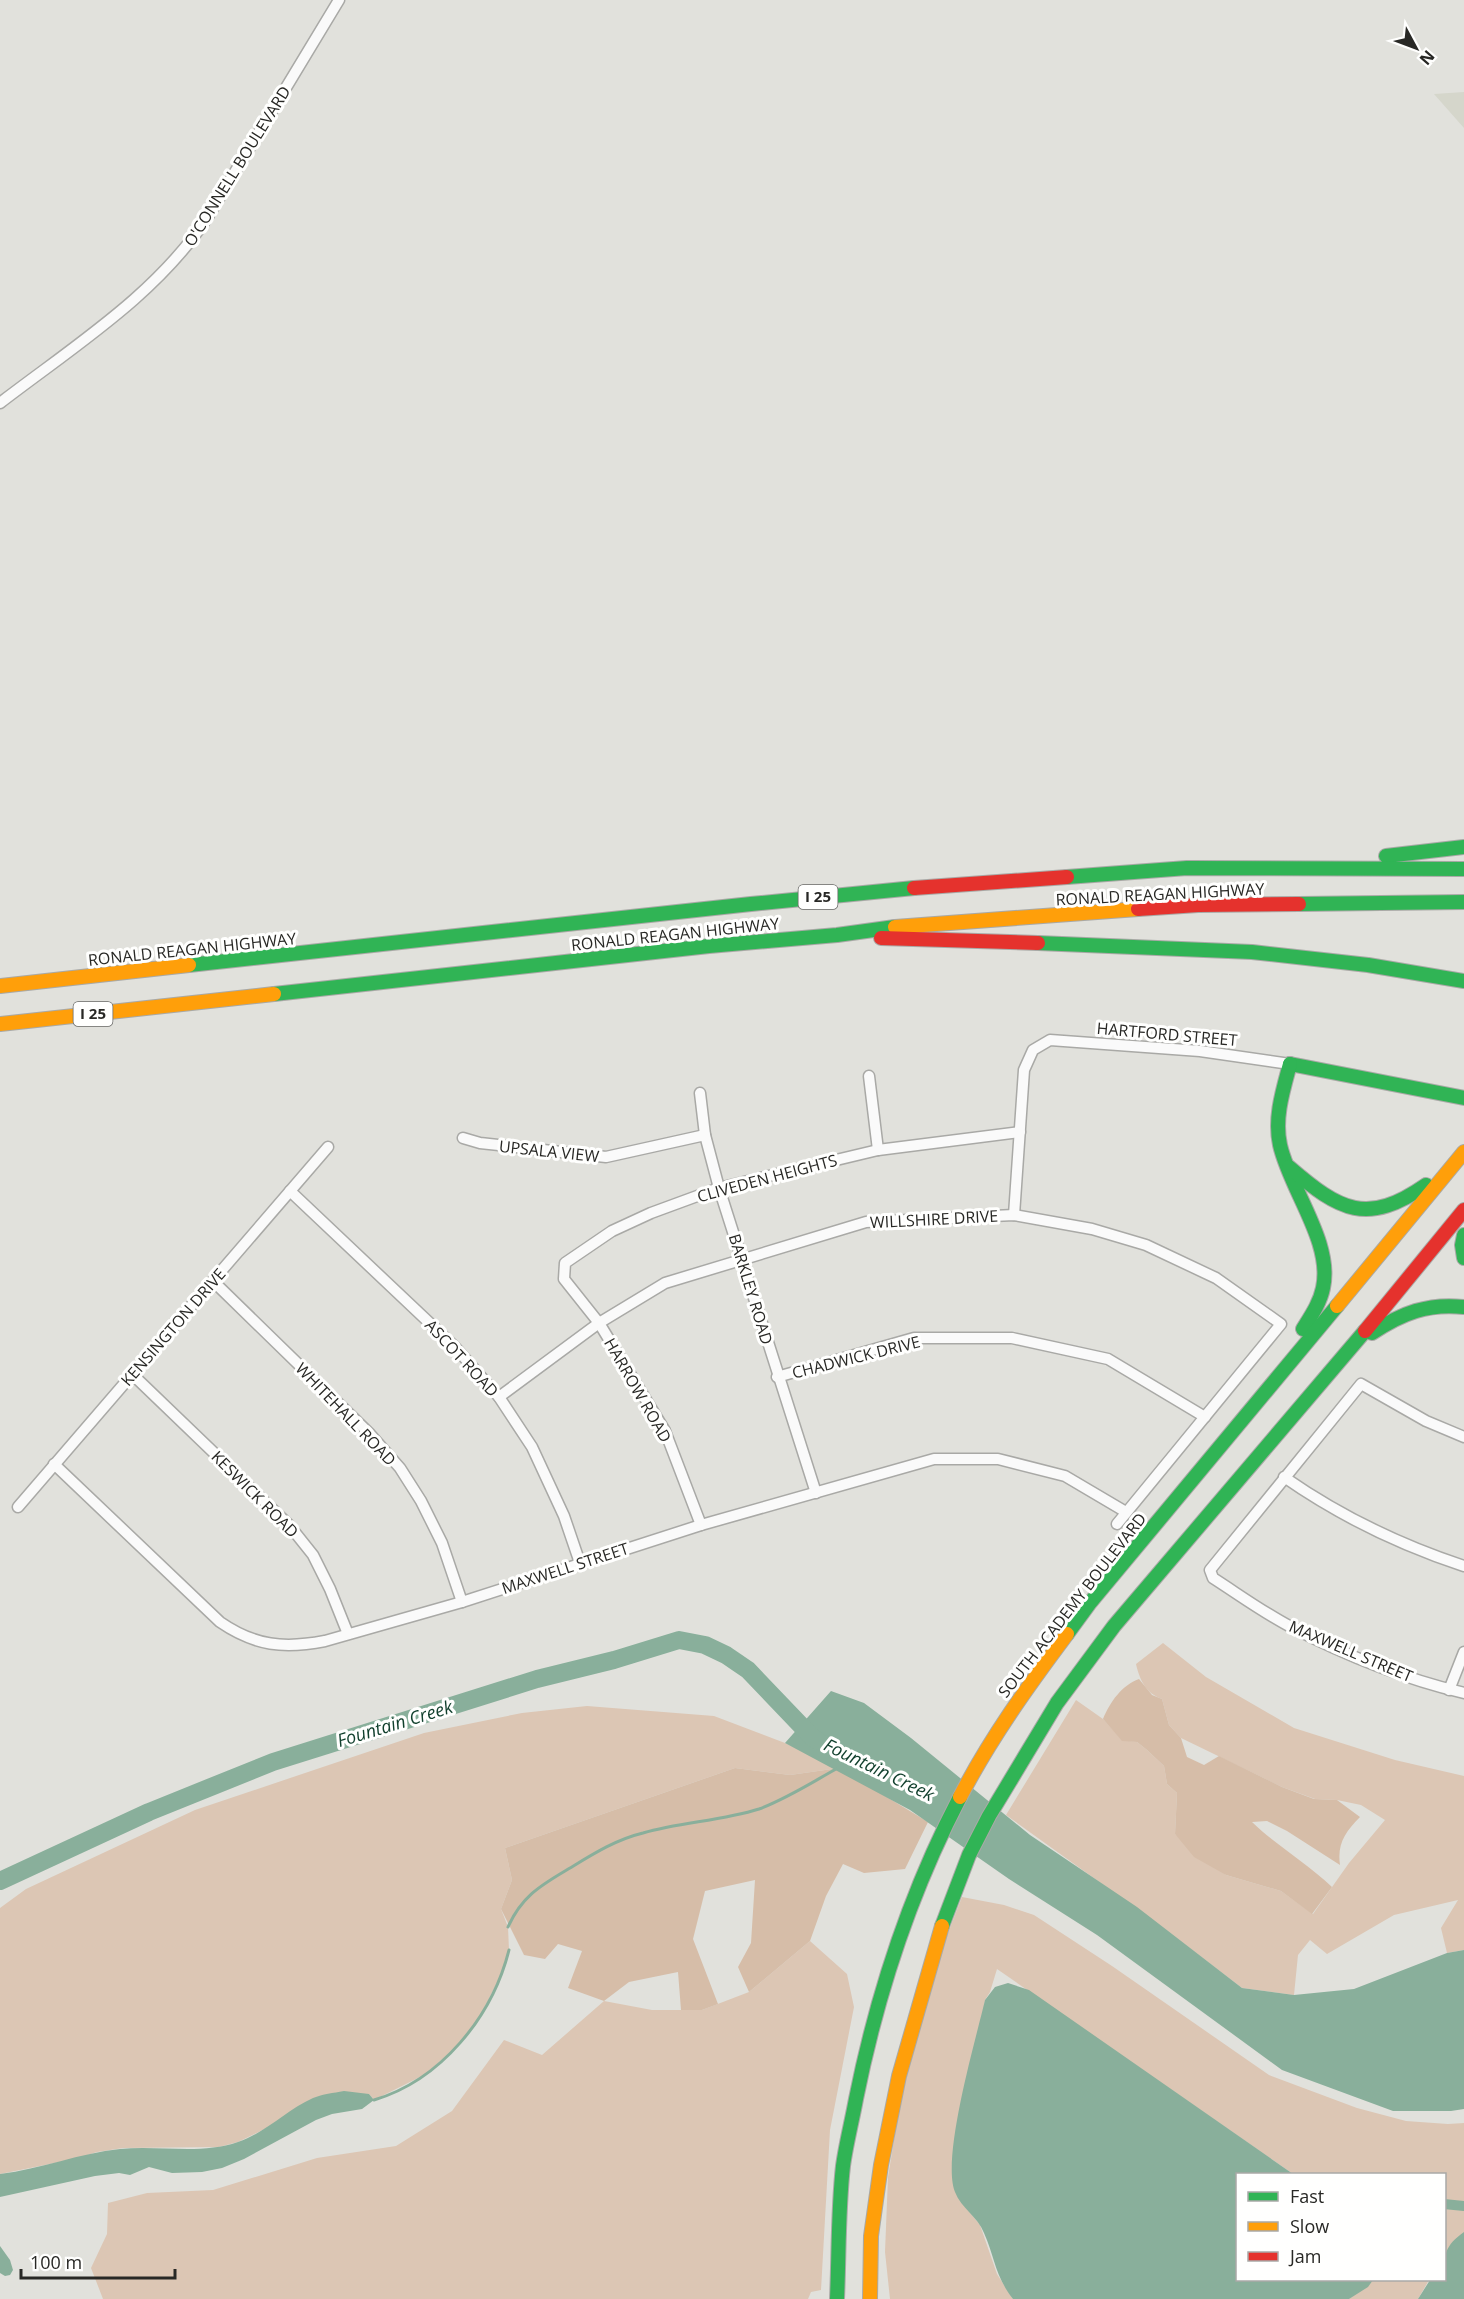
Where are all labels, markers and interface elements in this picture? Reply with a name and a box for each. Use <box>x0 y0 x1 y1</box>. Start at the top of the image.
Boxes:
north arrow <box>1386 18 1446 78</box>
text: N <box>1415 46 1440 70</box>
street label: O'CONNELL BOULEVARD <box>179 82 295 250</box>
street label: RONALD REAGAN HIGHWAY <box>1055 878 1265 910</box>
road number: I 25 <box>798 885 838 909</box>
street label: RONALD REAGAN HIGHWAY <box>570 912 780 956</box>
street label: RONALD REAGAN HIGHWAY <box>87 927 297 971</box>
road number: I 25 <box>74 1002 112 1026</box>
street label: HARTFORD STREET <box>1096 1017 1238 1051</box>
street label: UPSALA VIEW <box>498 1135 600 1167</box>
street label: CLIVEDEN HEIGHTS <box>695 1149 840 1207</box>
street label: WILLSHIRE DRIVE <box>869 1205 999 1233</box>
street label: BARKLEY ROAD <box>724 1231 778 1347</box>
street label: KENSINGTON DRIVE <box>116 1263 230 1391</box>
street label: ASCOT ROAD <box>420 1315 504 1401</box>
street label: CHADWICK DRIVE <box>790 1330 922 1384</box>
street label: HARROW ROAD <box>599 1334 677 1446</box>
street label: WHITEHALL ROAD <box>291 1358 401 1470</box>
street label: KESWICK ROAD <box>207 1446 303 1542</box>
street label: SOUTH ACADEMY BOULEVARD <box>993 1508 1151 1702</box>
street label: MAXWELL STREET <box>499 1537 632 1599</box>
street label: MAXWELL STREET <box>1286 1615 1416 1687</box>
water label: Fountain Creek <box>334 1694 457 1752</box>
water label: Fountain Creek <box>820 1732 940 1807</box>
legend <box>1236 2173 1446 2281</box>
text: Fast <box>1290 2184 1324 2208</box>
text: Slow <box>1290 2214 1329 2238</box>
scale bar <box>21 2242 176 2280</box>
text: Jam <box>1288 2244 1322 2268</box>
text: 100 m <box>30 2250 82 2274</box>

